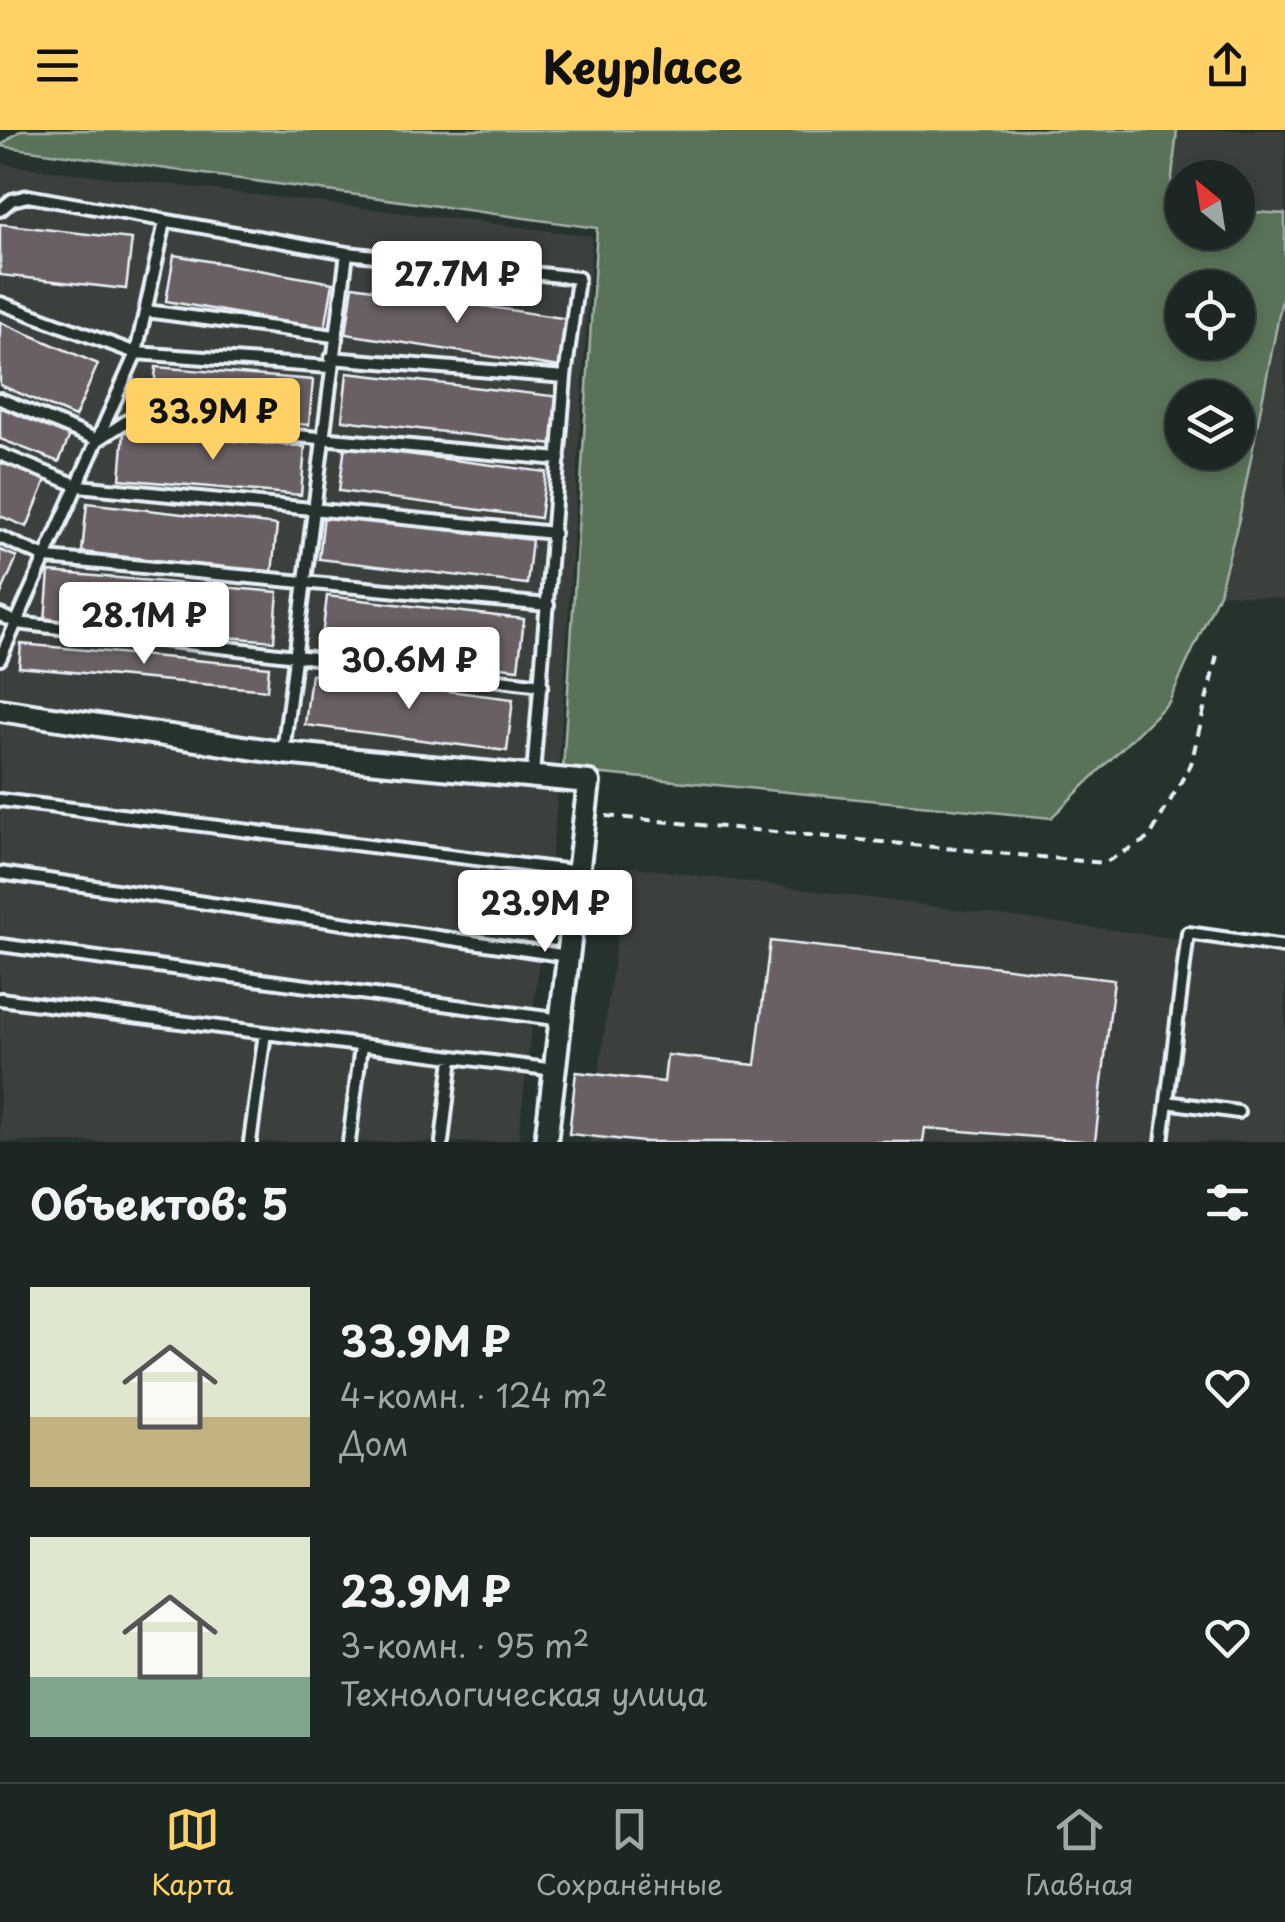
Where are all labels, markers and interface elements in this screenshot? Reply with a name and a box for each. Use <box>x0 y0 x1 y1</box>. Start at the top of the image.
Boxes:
text: Keyplace <box>542 31 743 99</box>
icon: menu <box>30 38 85 93</box>
icon: share <box>1200 38 1255 93</box>
north arrow <box>1165 160 1255 250</box>
map controls <box>1165 160 1255 470</box>
pin: 27.7M ₽ <box>365 241 549 326</box>
text: 27.7M ₽ <box>394 249 520 297</box>
button: locate <box>1165 270 1255 360</box>
pin: 33.9M ₽ <box>121 378 305 463</box>
button: layers <box>1165 380 1255 470</box>
text: 33.9M ₽ <box>148 386 278 434</box>
pin: 28.1M ₽ <box>52 582 236 667</box>
text: 28.1M ₽ <box>81 590 207 638</box>
pin: 30.6M ₽ <box>317 627 501 712</box>
text: 30.6M ₽ <box>341 635 477 683</box>
pin: 23.9M ₽ <box>453 870 637 955</box>
text: 23.9M ₽ <box>480 878 610 926</box>
text: Объектов: 5 <box>30 1171 289 1234</box>
icon: filters <box>1200 1175 1255 1230</box>
text: 33.9M ₽ <box>340 1308 511 1371</box>
icon: home <box>110 1327 230 1447</box>
icon: heart <box>1200 1360 1255 1415</box>
text: 4-комн. · 124 m² <box>340 1371 608 1419</box>
text: Дом <box>340 1419 409 1467</box>
text: 23.9M ₽ <box>340 1558 511 1621</box>
icon: home <box>110 1577 230 1697</box>
icon: heart <box>1200 1610 1255 1665</box>
text: 3-комн. · 95 m² <box>340 1621 590 1669</box>
text: Технологическая улица <box>340 1669 707 1717</box>
tab: Карта <box>151 1802 233 1905</box>
tab: Сохранённые <box>536 1802 723 1905</box>
tab: Главная <box>1025 1802 1134 1905</box>

